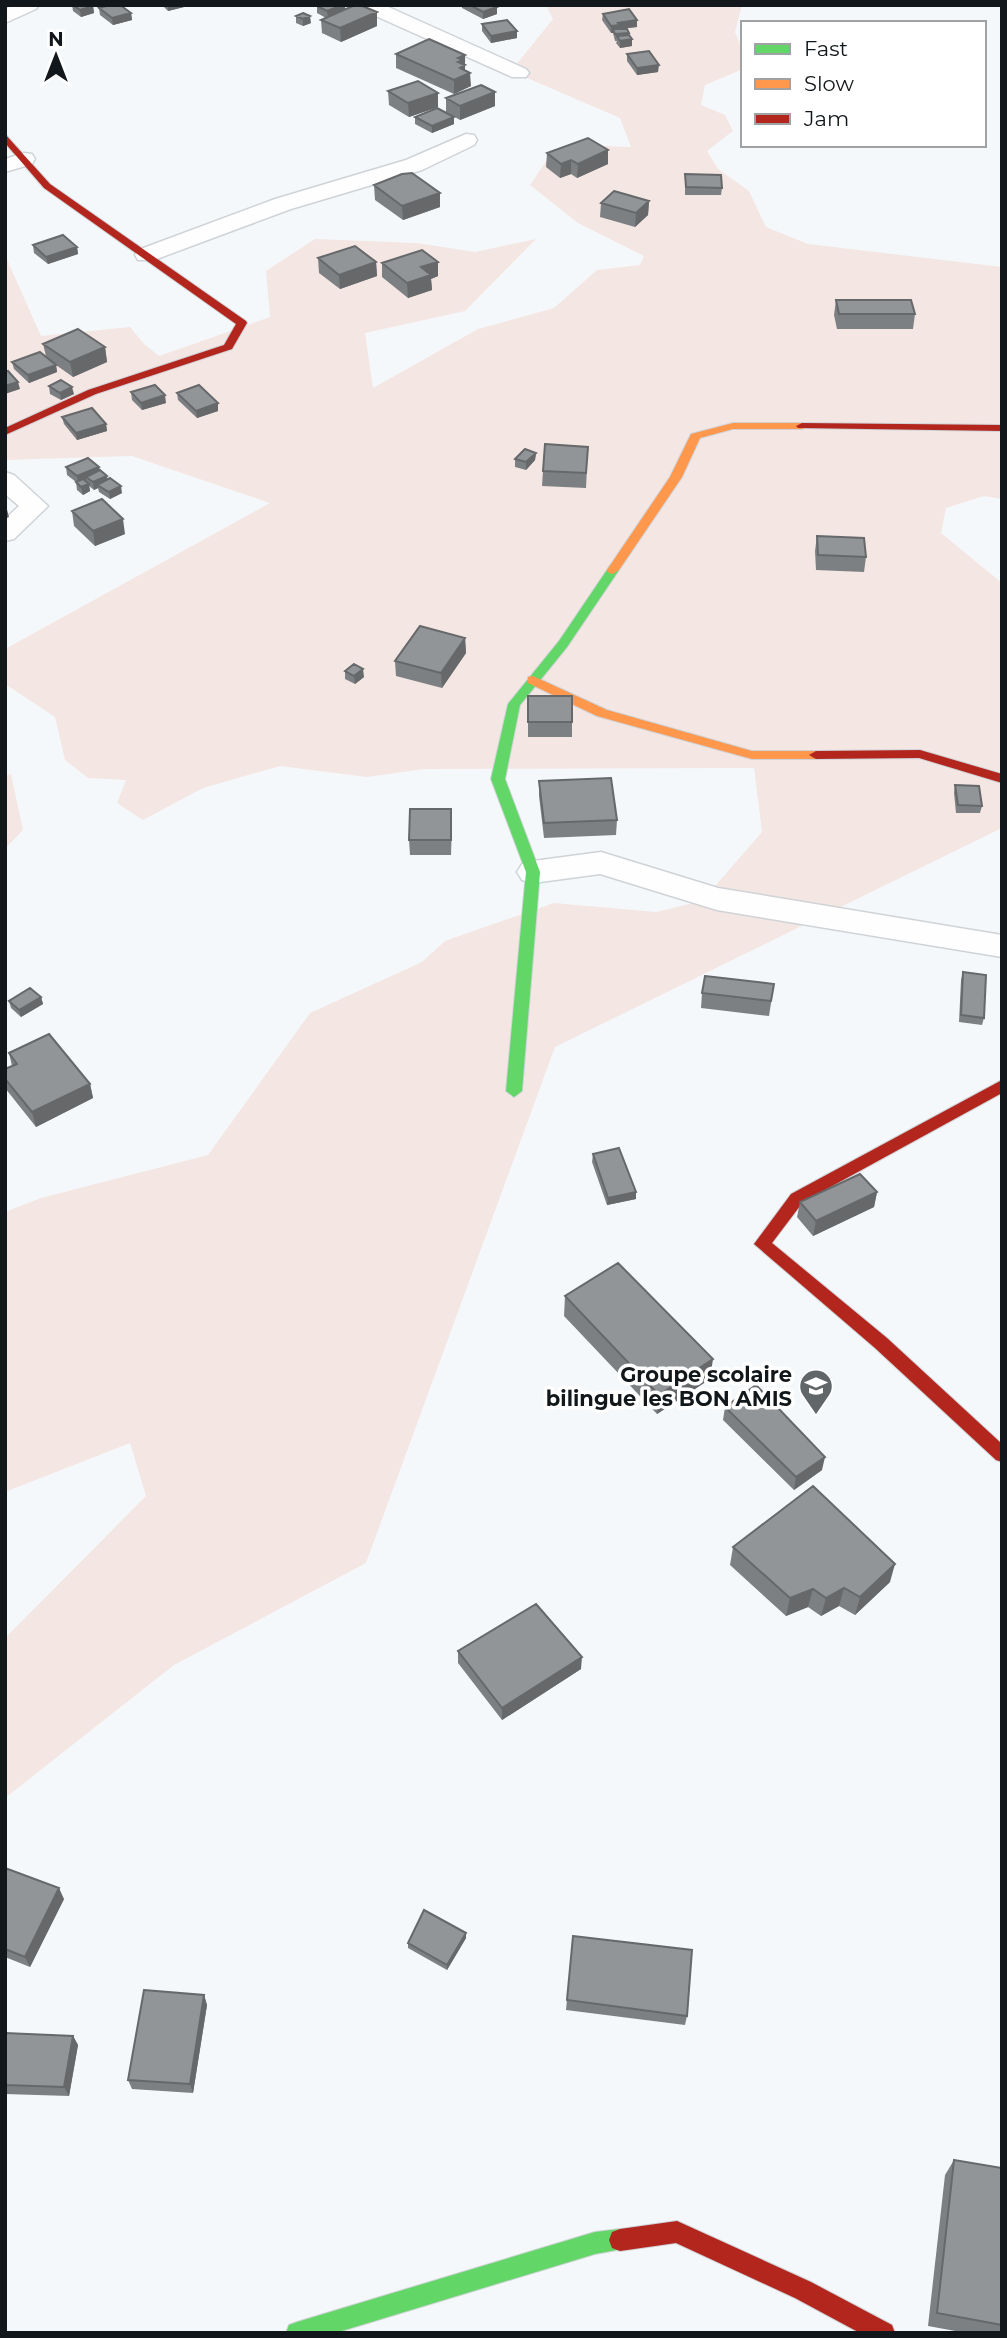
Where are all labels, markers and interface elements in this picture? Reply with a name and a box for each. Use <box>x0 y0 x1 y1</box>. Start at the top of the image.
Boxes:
north arrow <box>21 21 91 91</box>
legend <box>741 21 986 147</box>
text: N <box>48 28 64 51</box>
text: Fast <box>804 36 848 61</box>
text: Slow <box>804 71 854 96</box>
text: Jam <box>803 106 849 131</box>
place label: Groupe scolaire bilingue les BON AMIS <box>546 1362 792 1411</box>
school or university icon: Groupe scolaire bilingue les BON AMIS <box>797 1367 835 1416</box>

